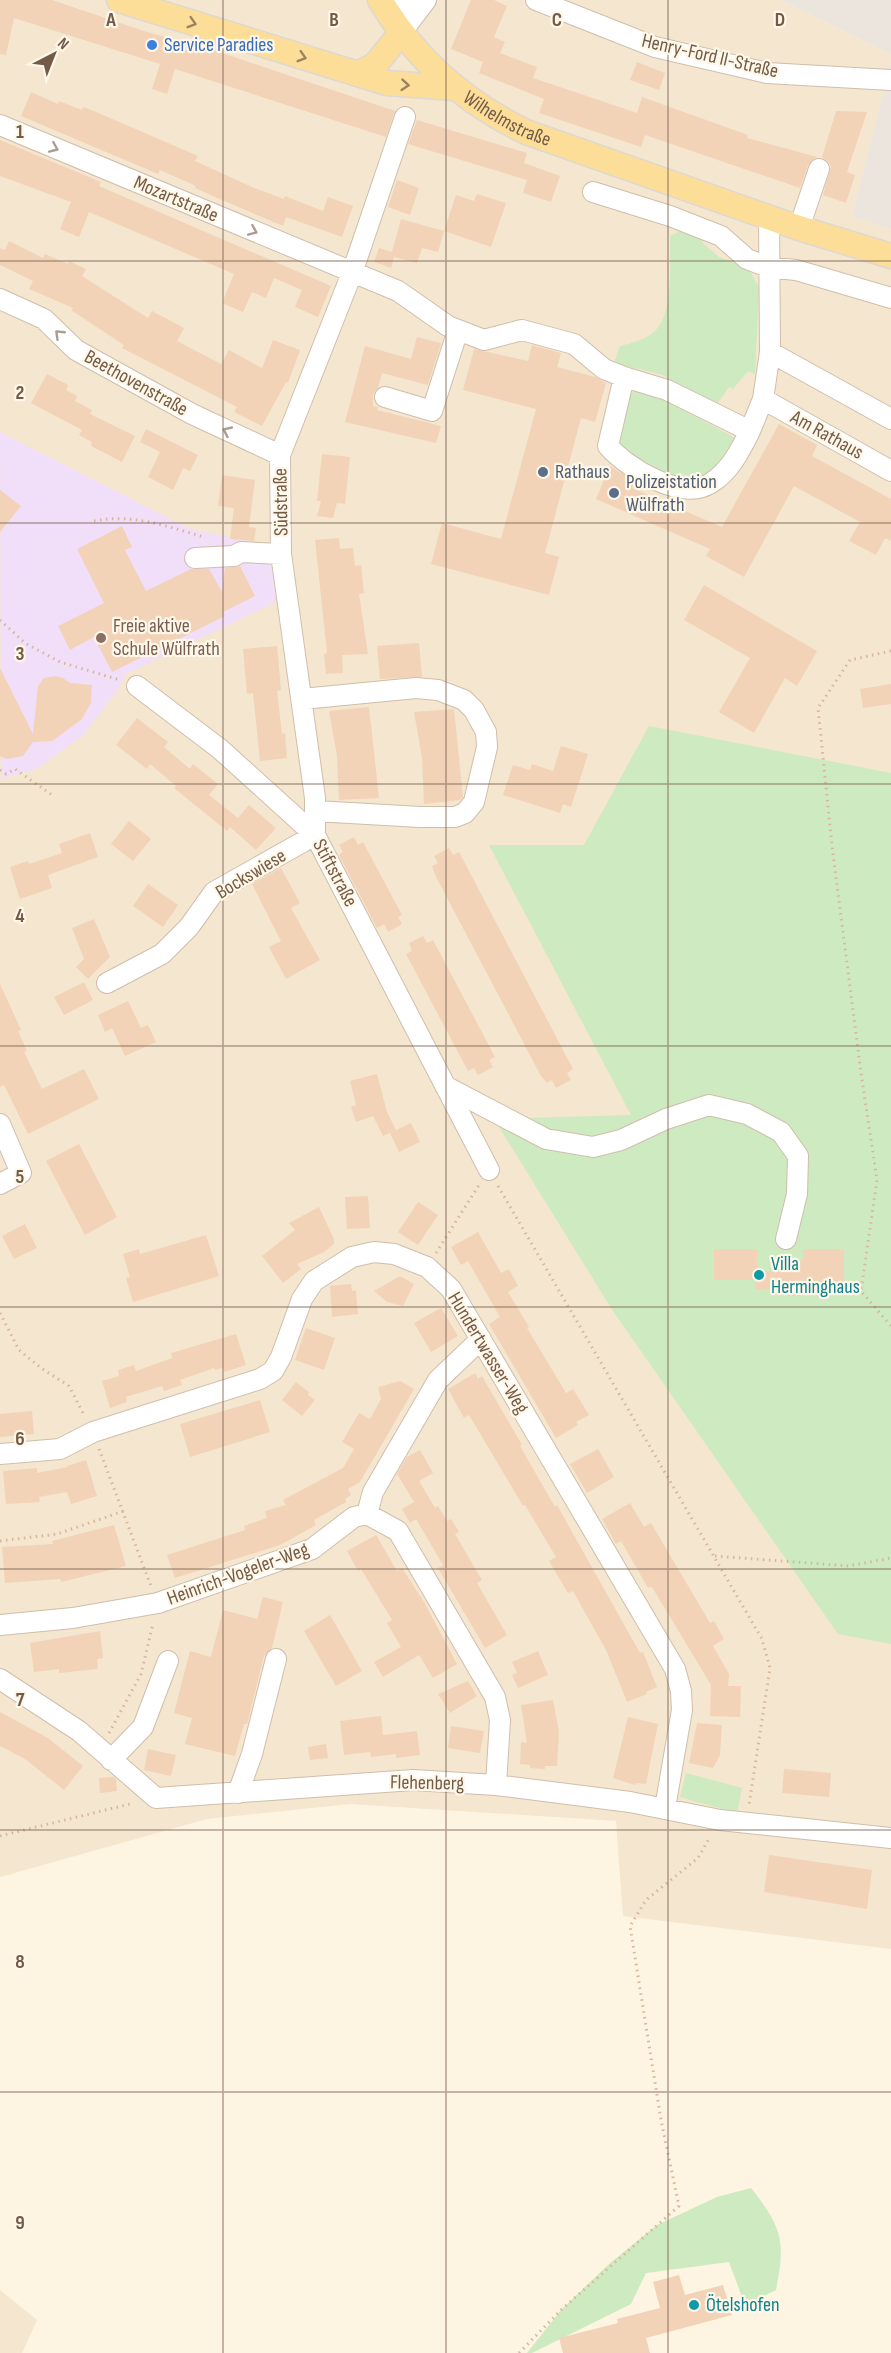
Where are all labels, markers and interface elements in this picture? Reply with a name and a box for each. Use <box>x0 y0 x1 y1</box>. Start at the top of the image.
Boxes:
text: A <box>105 8 116 32</box>
text: B <box>329 8 339 32</box>
text: C <box>552 8 562 32</box>
text: D <box>775 8 785 32</box>
one-way arrow <box>186 16 197 28</box>
north arrow <box>24 24 84 84</box>
street label: Henry-Ford II-Straße <box>639 29 781 83</box>
place label: Service Paradies <box>164 33 273 57</box>
text: N <box>54 34 73 54</box>
marker: Service Paradies <box>145 38 159 52</box>
one-way arrow <box>296 50 307 62</box>
one-way arrow <box>400 78 409 91</box>
street label: Wilhelmstraße <box>458 86 554 152</box>
text: 1 <box>16 120 24 144</box>
one-way arrow <box>48 141 59 153</box>
street label: Mozartstraße <box>130 170 222 228</box>
one-way arrow <box>247 224 258 236</box>
one-way arrow <box>56 330 67 341</box>
street label: Beethovenstraße <box>80 345 192 421</box>
text: 2 <box>16 381 24 405</box>
street label: Am Rathaus <box>786 405 868 465</box>
one-way arrow <box>223 426 234 438</box>
place label: Rathaus <box>555 460 610 484</box>
marker: Rathaus <box>536 465 550 479</box>
street label: Südstraße <box>268 468 294 536</box>
place label: Polizeistation Wülfrath <box>626 470 717 517</box>
marker: Polizeistation Wülfrath <box>607 486 621 500</box>
place label: Freie aktive Schule Wülfrath <box>113 614 220 661</box>
marker: Freie aktive Schule Wülfrath <box>94 631 108 645</box>
text: 3 <box>16 642 25 666</box>
street label: Stiftstraße <box>307 835 363 911</box>
street label: Bockswiese <box>211 844 291 904</box>
text: 4 <box>15 904 25 928</box>
text: 5 <box>16 1165 25 1189</box>
place label: Villa Herminghaus <box>771 1252 860 1299</box>
marker: Villa Herminghaus <box>752 1268 766 1282</box>
street label: Hundertwasser-Weg <box>442 1288 534 1418</box>
text: 6 <box>15 1427 25 1451</box>
street label: Heinrich-Vogeler-Weg <box>164 1537 312 1611</box>
text: 7 <box>16 1688 25 1712</box>
street label: Flehenberg <box>390 1770 464 1796</box>
text: 8 <box>15 1950 25 1974</box>
text: 9 <box>15 2211 25 2235</box>
place label: Ötelshofen <box>706 2293 779 2317</box>
marker: Ötelshofen <box>687 2298 701 2312</box>

